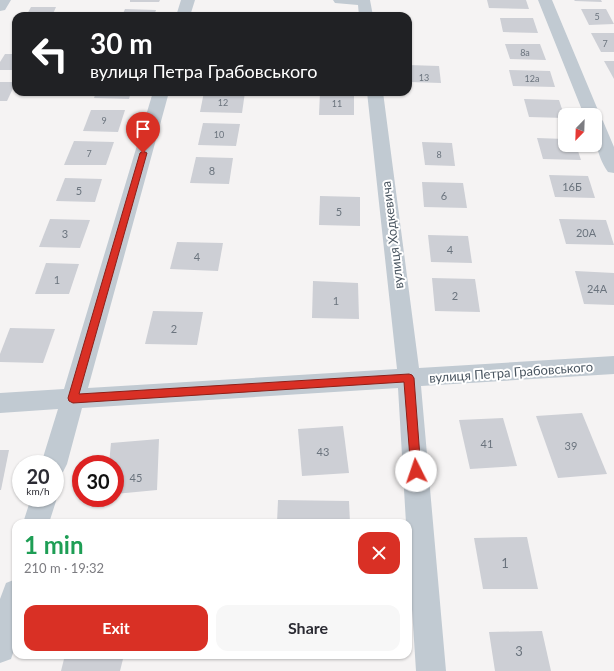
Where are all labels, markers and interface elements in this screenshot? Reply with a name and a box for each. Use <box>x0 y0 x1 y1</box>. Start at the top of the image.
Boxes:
house number: 5 <box>594 11 600 22</box>
text: 30 m <box>90 26 153 60</box>
icon: left <box>24 28 76 80</box>
house number: 7 <box>602 38 608 49</box>
house number: 8а <box>520 47 530 58</box>
text: вулиця Петра Грабовського <box>90 60 317 82</box>
house number: 13 <box>419 72 429 83</box>
house number: 12а <box>525 73 539 84</box>
house number: 12 <box>218 97 228 108</box>
house number: 11 <box>332 98 342 109</box>
north arrow <box>558 108 602 152</box>
map controls <box>558 108 602 152</box>
pin <box>126 112 160 153</box>
house number: 9 <box>101 115 107 126</box>
icon: arrive <box>132 118 154 140</box>
house number: 10 <box>214 129 224 140</box>
house number: 7 <box>86 148 92 159</box>
house number: 8 <box>436 149 442 160</box>
house number: 8 <box>209 164 215 177</box>
street label: вулиця Ходкевича <box>377 180 407 290</box>
house number: 16Б <box>562 180 582 193</box>
house number: 5 <box>76 184 82 197</box>
house number: 6 <box>441 189 447 202</box>
house number: 5 <box>336 205 342 218</box>
house number: 20А <box>576 226 597 239</box>
house number: 3 <box>62 227 68 240</box>
house number: 4 <box>447 243 454 256</box>
house number: 4 <box>194 250 201 263</box>
house number: 1 <box>54 273 60 286</box>
house number: 24А <box>587 282 608 295</box>
house number: 2 <box>452 289 458 302</box>
house number: 1 <box>333 294 339 307</box>
house number: 2 <box>171 322 177 335</box>
street label: вулиця Петра Грабовського <box>429 358 593 386</box>
house number: 41 <box>481 437 493 450</box>
house number: 39 <box>565 439 577 452</box>
house number: 43 <box>317 445 329 458</box>
position arrow <box>395 450 437 492</box>
speed limit sign: 30 <box>72 455 124 507</box>
text: 20 <box>26 464 50 488</box>
house number: 45 <box>130 471 142 484</box>
text: km/h <box>26 485 50 497</box>
text: 1 min <box>24 530 84 559</box>
button: close <box>358 532 400 574</box>
house number: 1 <box>501 555 509 571</box>
text: 210 m · 19:32 <box>24 560 104 576</box>
button: Exit <box>24 605 208 651</box>
button: Share <box>216 605 400 651</box>
house number: 3 <box>515 643 523 659</box>

